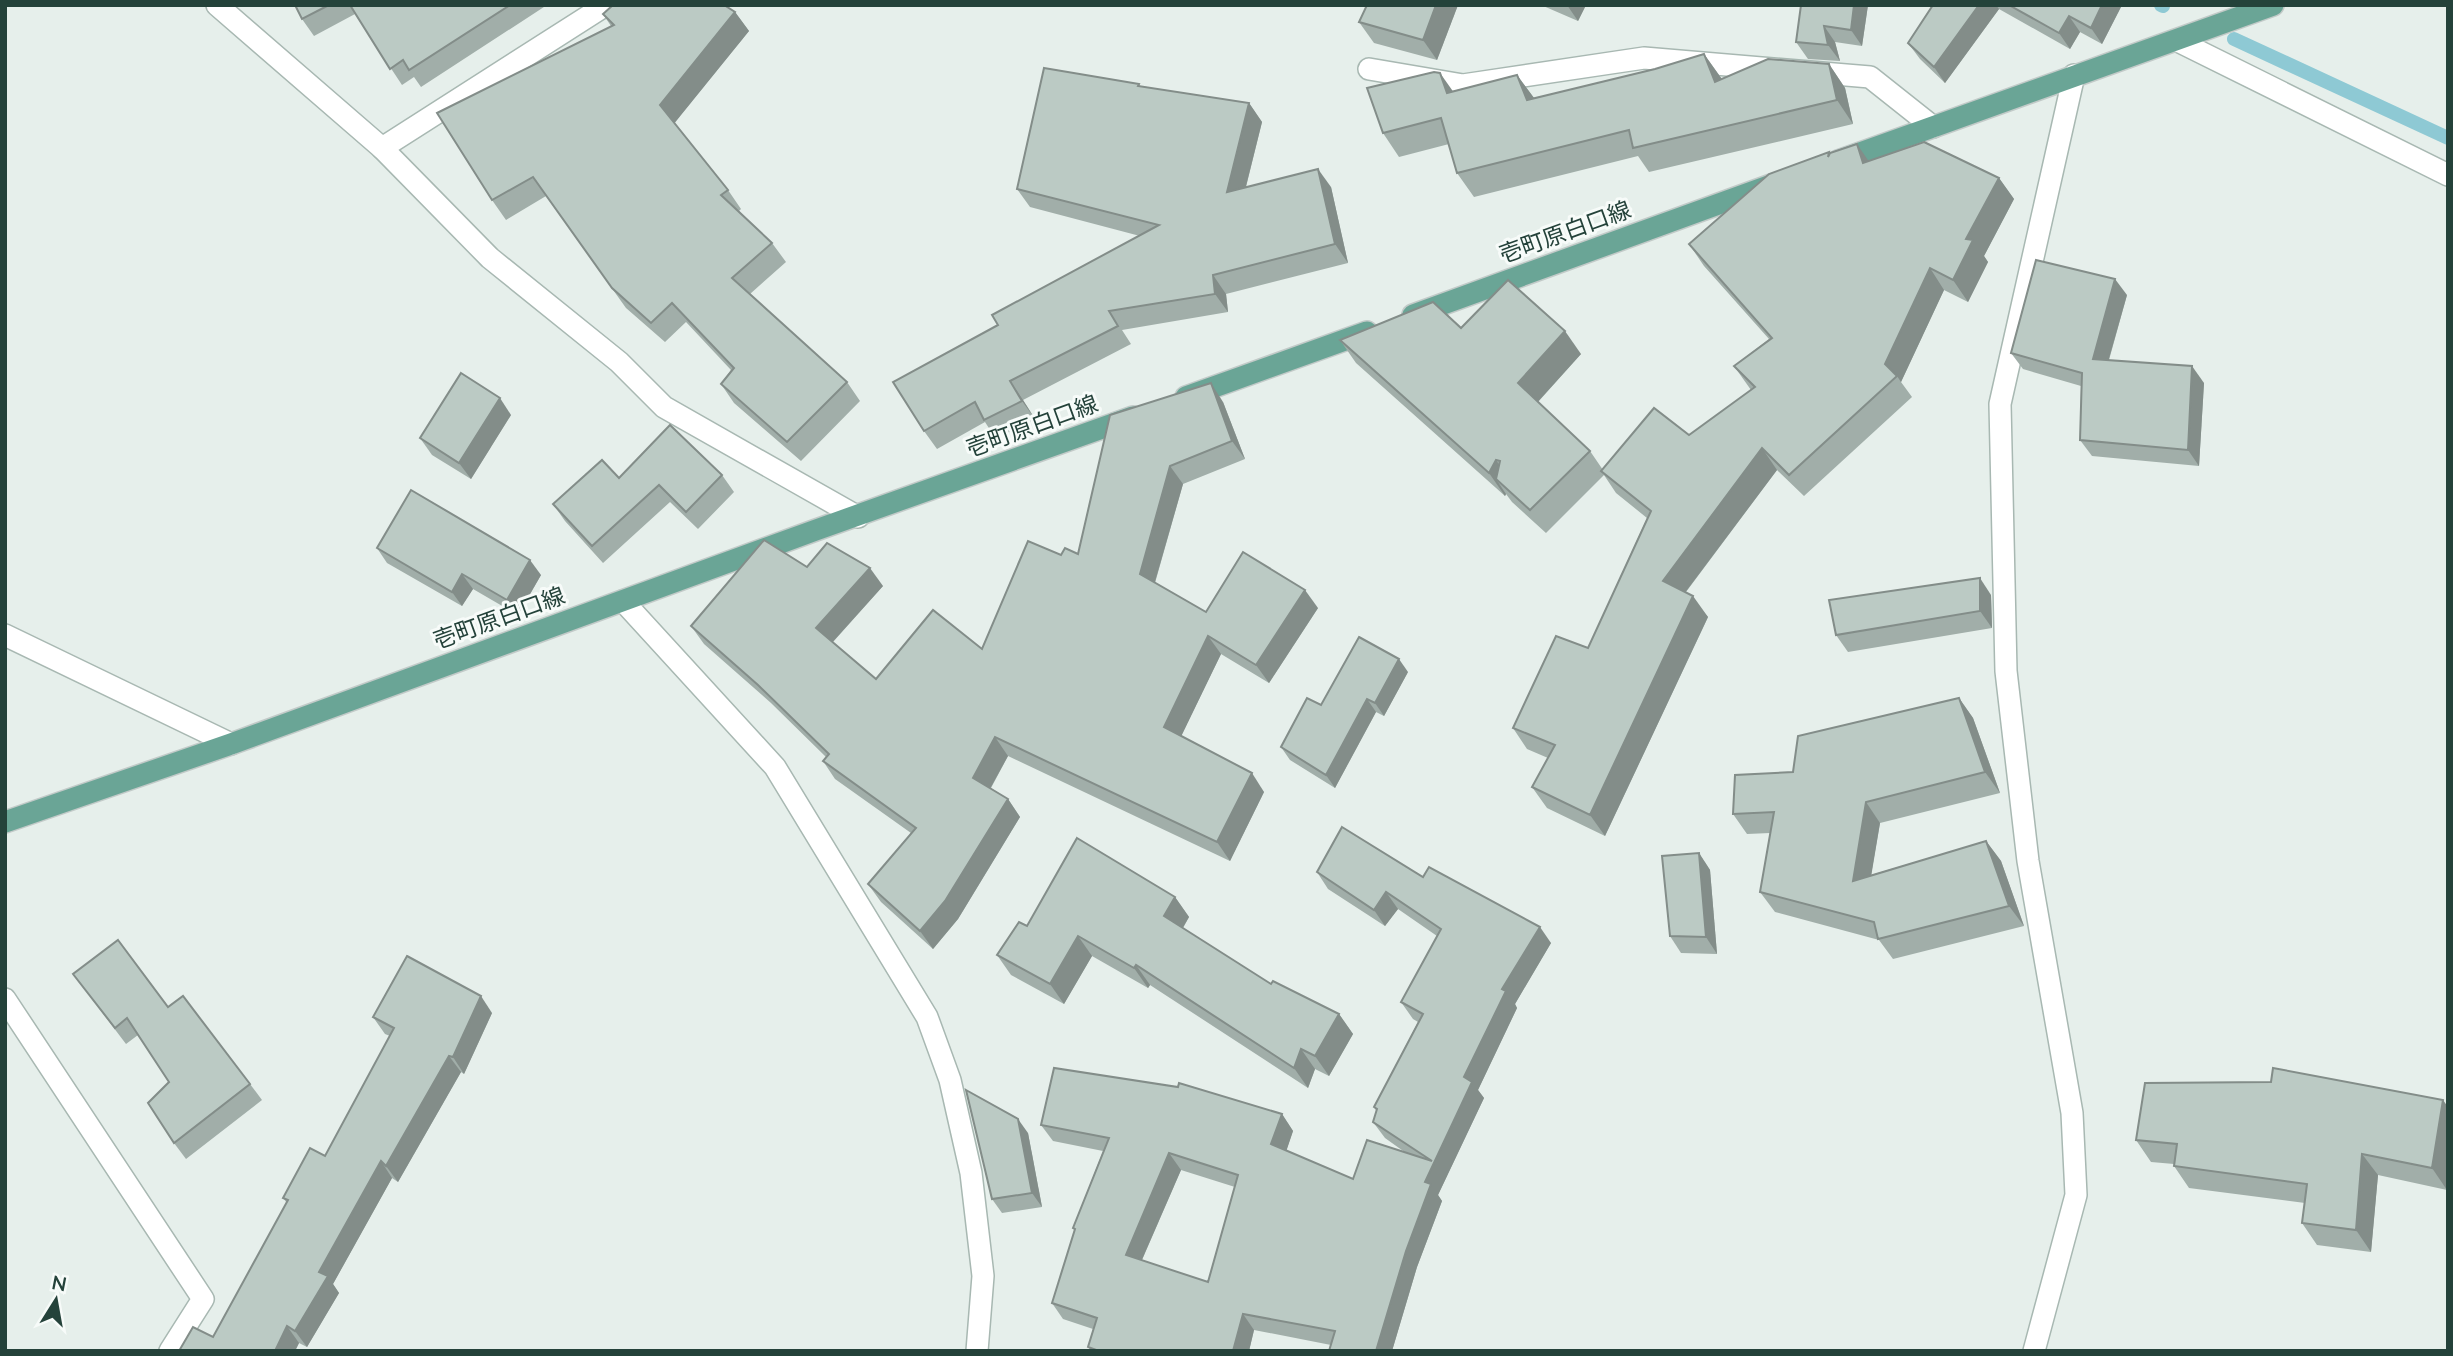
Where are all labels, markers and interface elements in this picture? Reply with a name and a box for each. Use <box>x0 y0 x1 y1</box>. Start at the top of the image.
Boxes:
street label: 壱町原白口線 <box>1495 194 1634 268</box>
street label: 壱町原白口線 <box>962 388 1101 462</box>
street label: 壱町原白口線 <box>429 580 568 654</box>
north arrow <box>21 1265 91 1335</box>
text: N <box>50 1270 69 1296</box>

